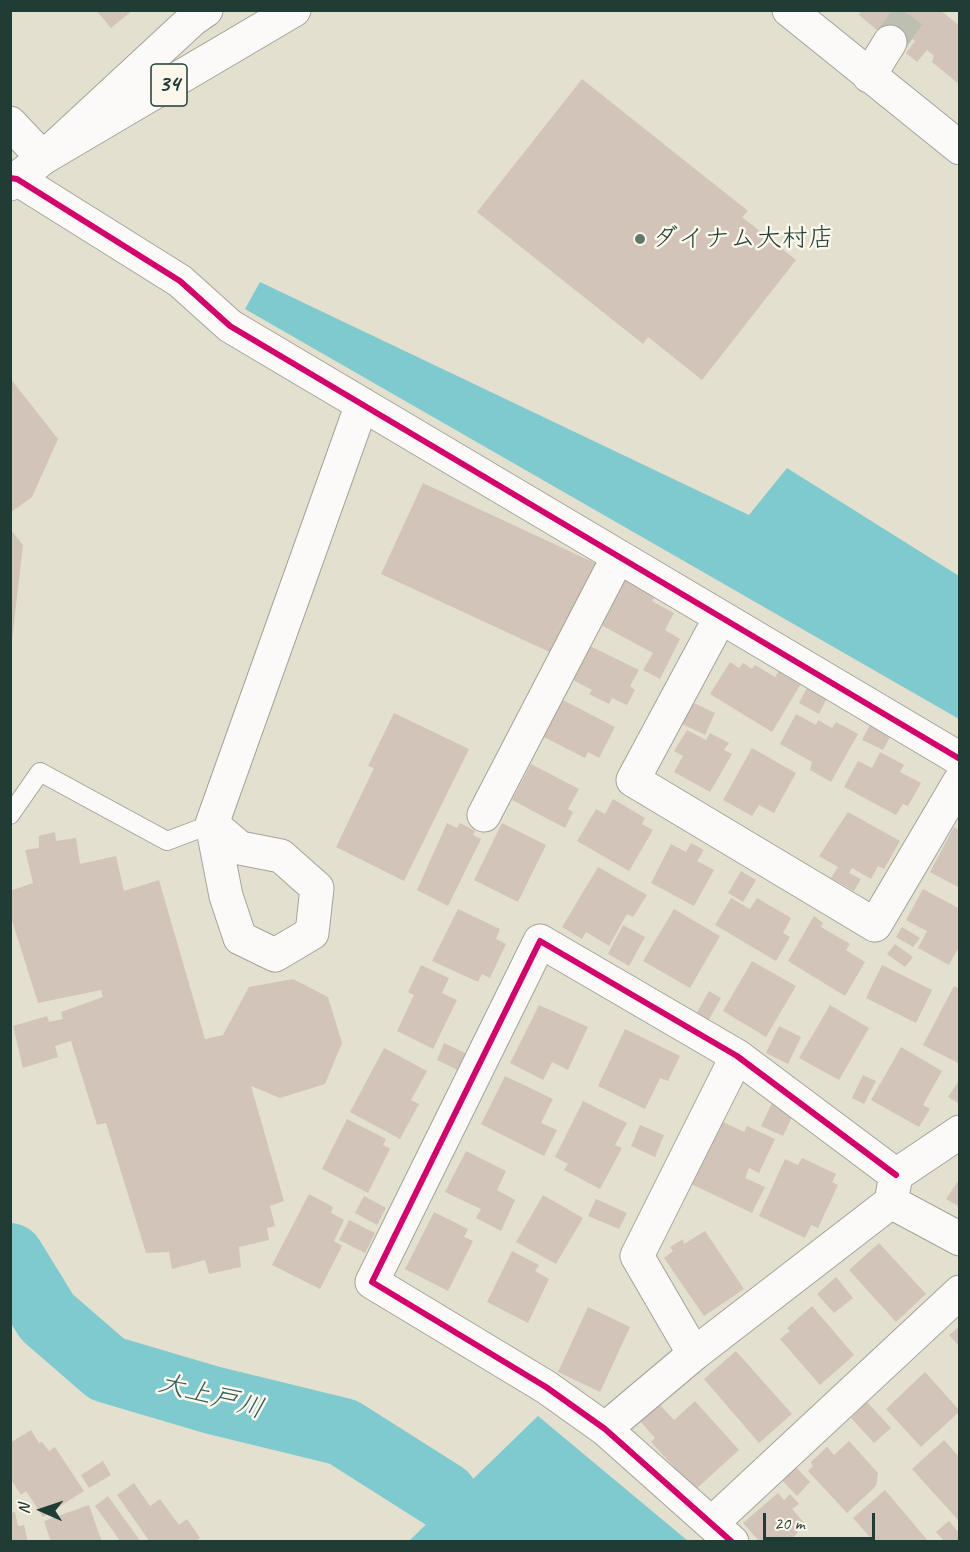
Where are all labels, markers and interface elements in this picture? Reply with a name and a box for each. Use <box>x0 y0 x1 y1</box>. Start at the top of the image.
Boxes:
road number: 34 <box>151 64 187 106</box>
place label: ダイナム大村店 <box>652 223 834 255</box>
marker: ダイナム大村店 <box>633 232 647 246</box>
water label: 大上戸川 <box>155 1367 267 1427</box>
north arrow <box>12 1480 72 1540</box>
scale bar <box>766 1501 878 1539</box>
text: N <box>14 1504 34 1515</box>
text: 20 m <box>774 1512 805 1534</box>

